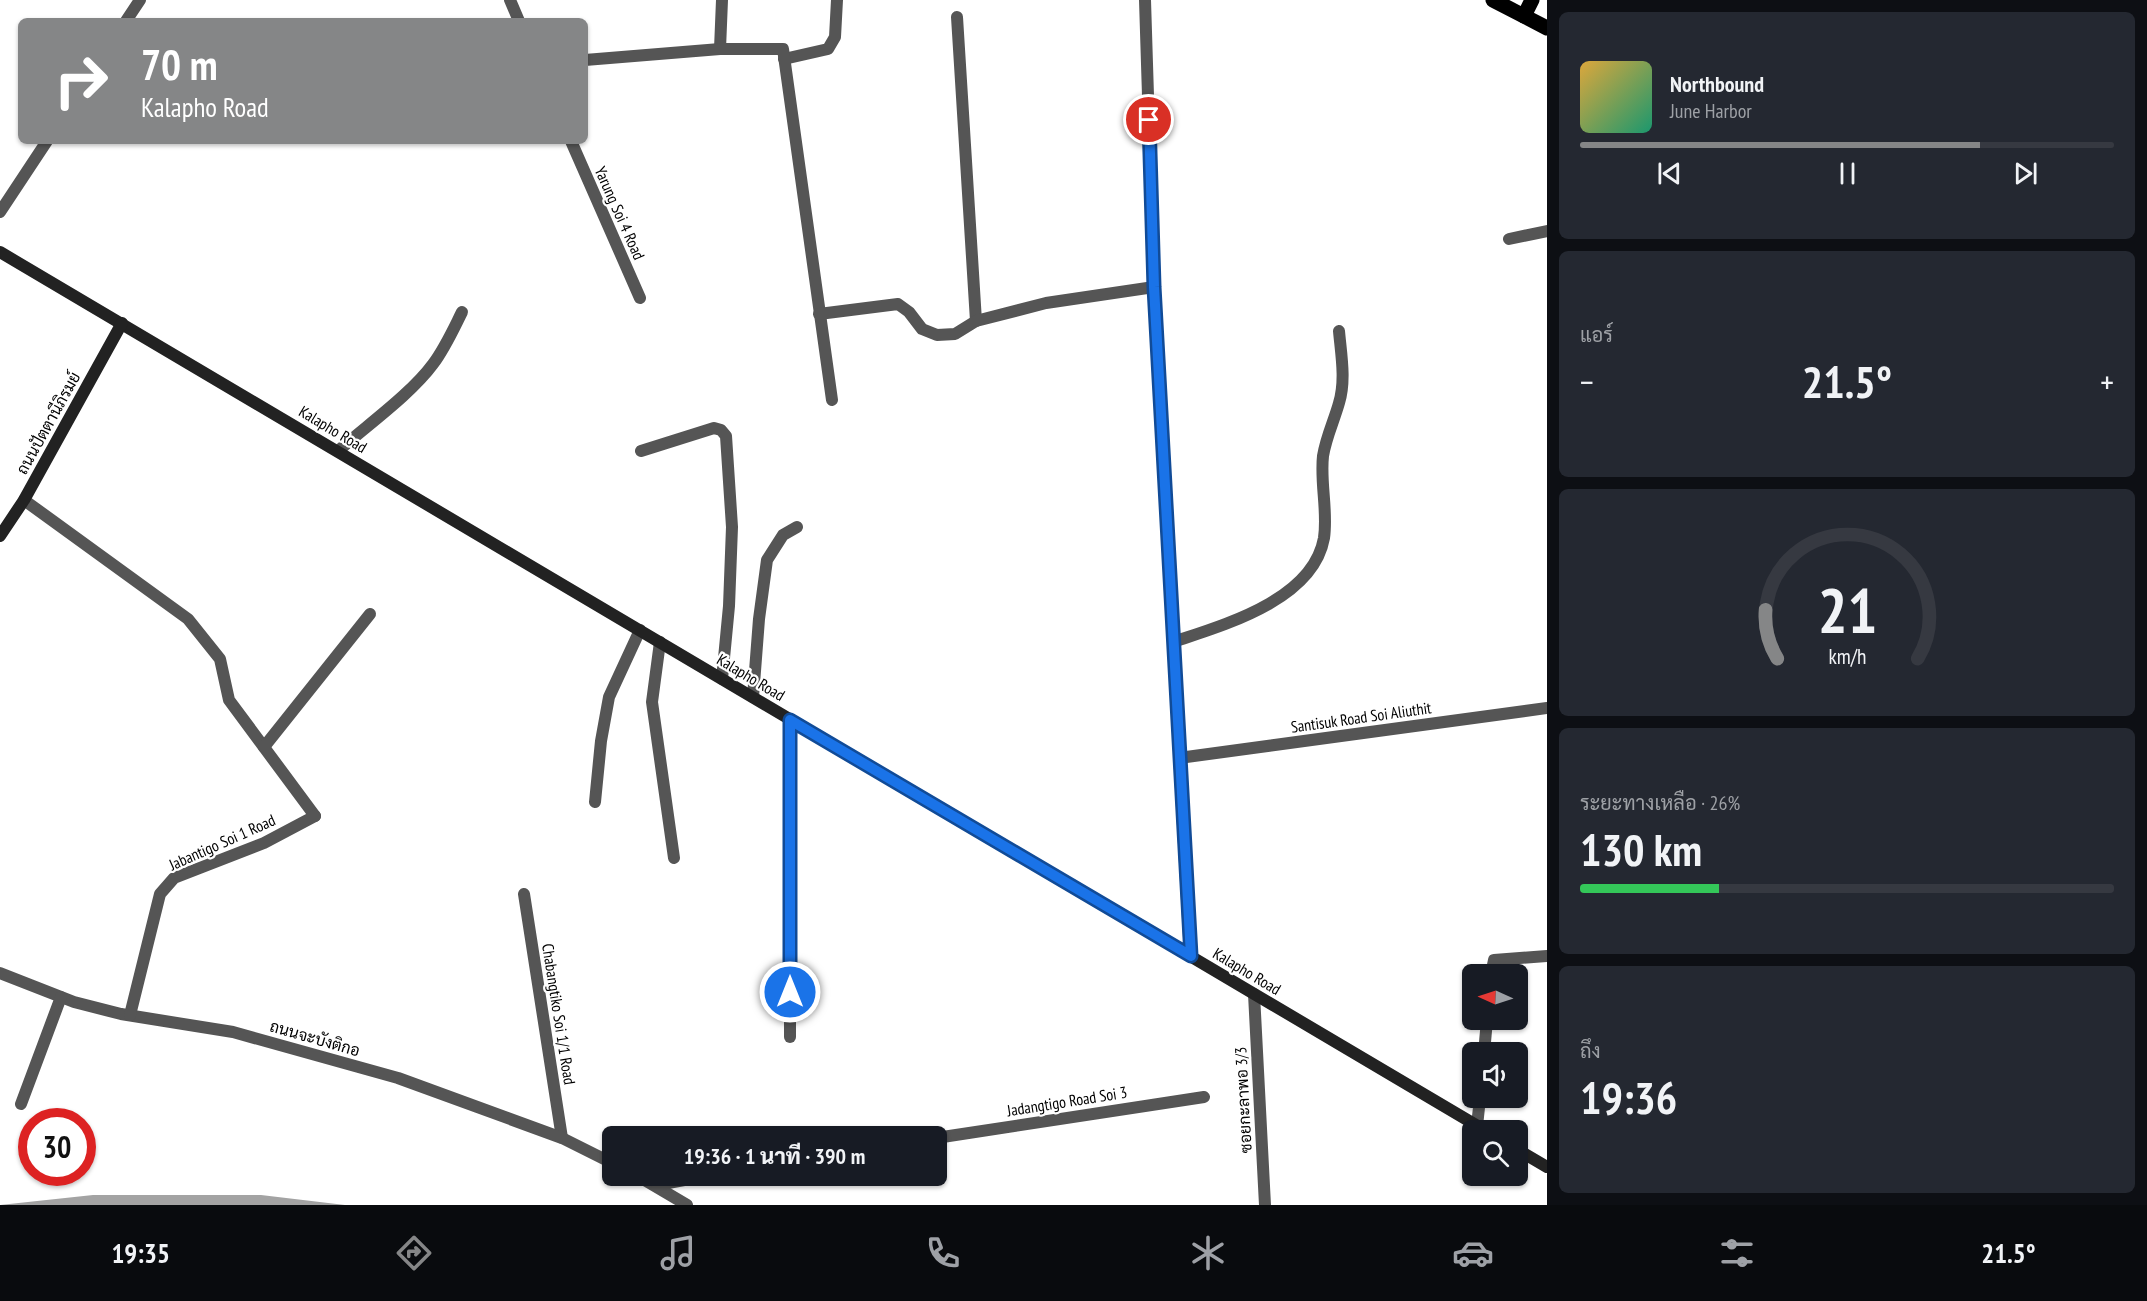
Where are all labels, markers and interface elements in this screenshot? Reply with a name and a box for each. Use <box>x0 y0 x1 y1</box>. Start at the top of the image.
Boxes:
text: 70 m <box>141 37 218 92</box>
icon: right <box>42 42 120 120</box>
text: Northbound <box>1670 70 1764 98</box>
text: Kalapho Road <box>141 90 269 124</box>
pin <box>1123 94 1174 145</box>
text: June Harbor <box>1670 98 1752 124</box>
icon: arrive <box>1132 103 1165 136</box>
icon: previous <box>1653 157 1686 190</box>
icon: pause <box>1831 157 1864 190</box>
icon: next <box>2009 157 2042 190</box>
street label: Yarung Soi 4 Road <box>591 163 649 263</box>
text: แอร์ <box>1580 322 1613 348</box>
text: 21.5° <box>1802 352 1892 410</box>
text: − <box>1580 360 1594 403</box>
text: + <box>2100 360 2114 403</box>
street label: ถนนปัตตานีภิรมย์ <box>10 367 84 478</box>
street label: Kalapho Road <box>295 401 371 457</box>
text: 21 <box>1817 570 1877 651</box>
text: km/h <box>1828 643 1866 671</box>
street label: Kalapho Road <box>713 649 789 705</box>
street label: Santisuk Road Soi Aliuthit <box>1289 697 1433 737</box>
text: ระยะทางเหลือ · 26% <box>1580 790 1740 816</box>
street label: Jabantigo Soi 1 Road <box>165 810 278 875</box>
text: 130 km <box>1580 820 1702 878</box>
street label: Chabangtiko Soi 1/1 Road <box>538 942 580 1086</box>
street label: Kalapho Road <box>1209 943 1285 999</box>
position arrow <box>758 960 822 1024</box>
north arrow <box>1462 964 1528 1030</box>
map controls <box>1462 964 1528 1186</box>
street label: ถนนจะบังติกอ <box>268 1016 362 1060</box>
text: ถึง <box>1580 1038 1601 1064</box>
button: sound <box>1462 1042 1528 1108</box>
street label: ซอยกะลาพอ 3/3 <box>1230 1046 1256 1154</box>
text: 19:36 <box>1580 1068 1677 1126</box>
street label: Jadangtigo Road Soi 3 <box>1005 1082 1128 1121</box>
speed limit sign: 30 <box>18 1108 96 1186</box>
button: search <box>1462 1120 1528 1186</box>
text: 19:36 · 1 นาที · 390 m <box>684 1142 865 1170</box>
icon: directions <box>393 1232 435 1274</box>
icon: music <box>657 1232 699 1274</box>
icon: phone <box>922 1232 964 1274</box>
icon: climate <box>1187 1232 1229 1274</box>
icon: car <box>1452 1232 1494 1274</box>
icon: filters <box>1716 1232 1758 1274</box>
text: 19:35 <box>111 1236 170 1270</box>
text: 21.5° <box>1981 1236 2036 1270</box>

